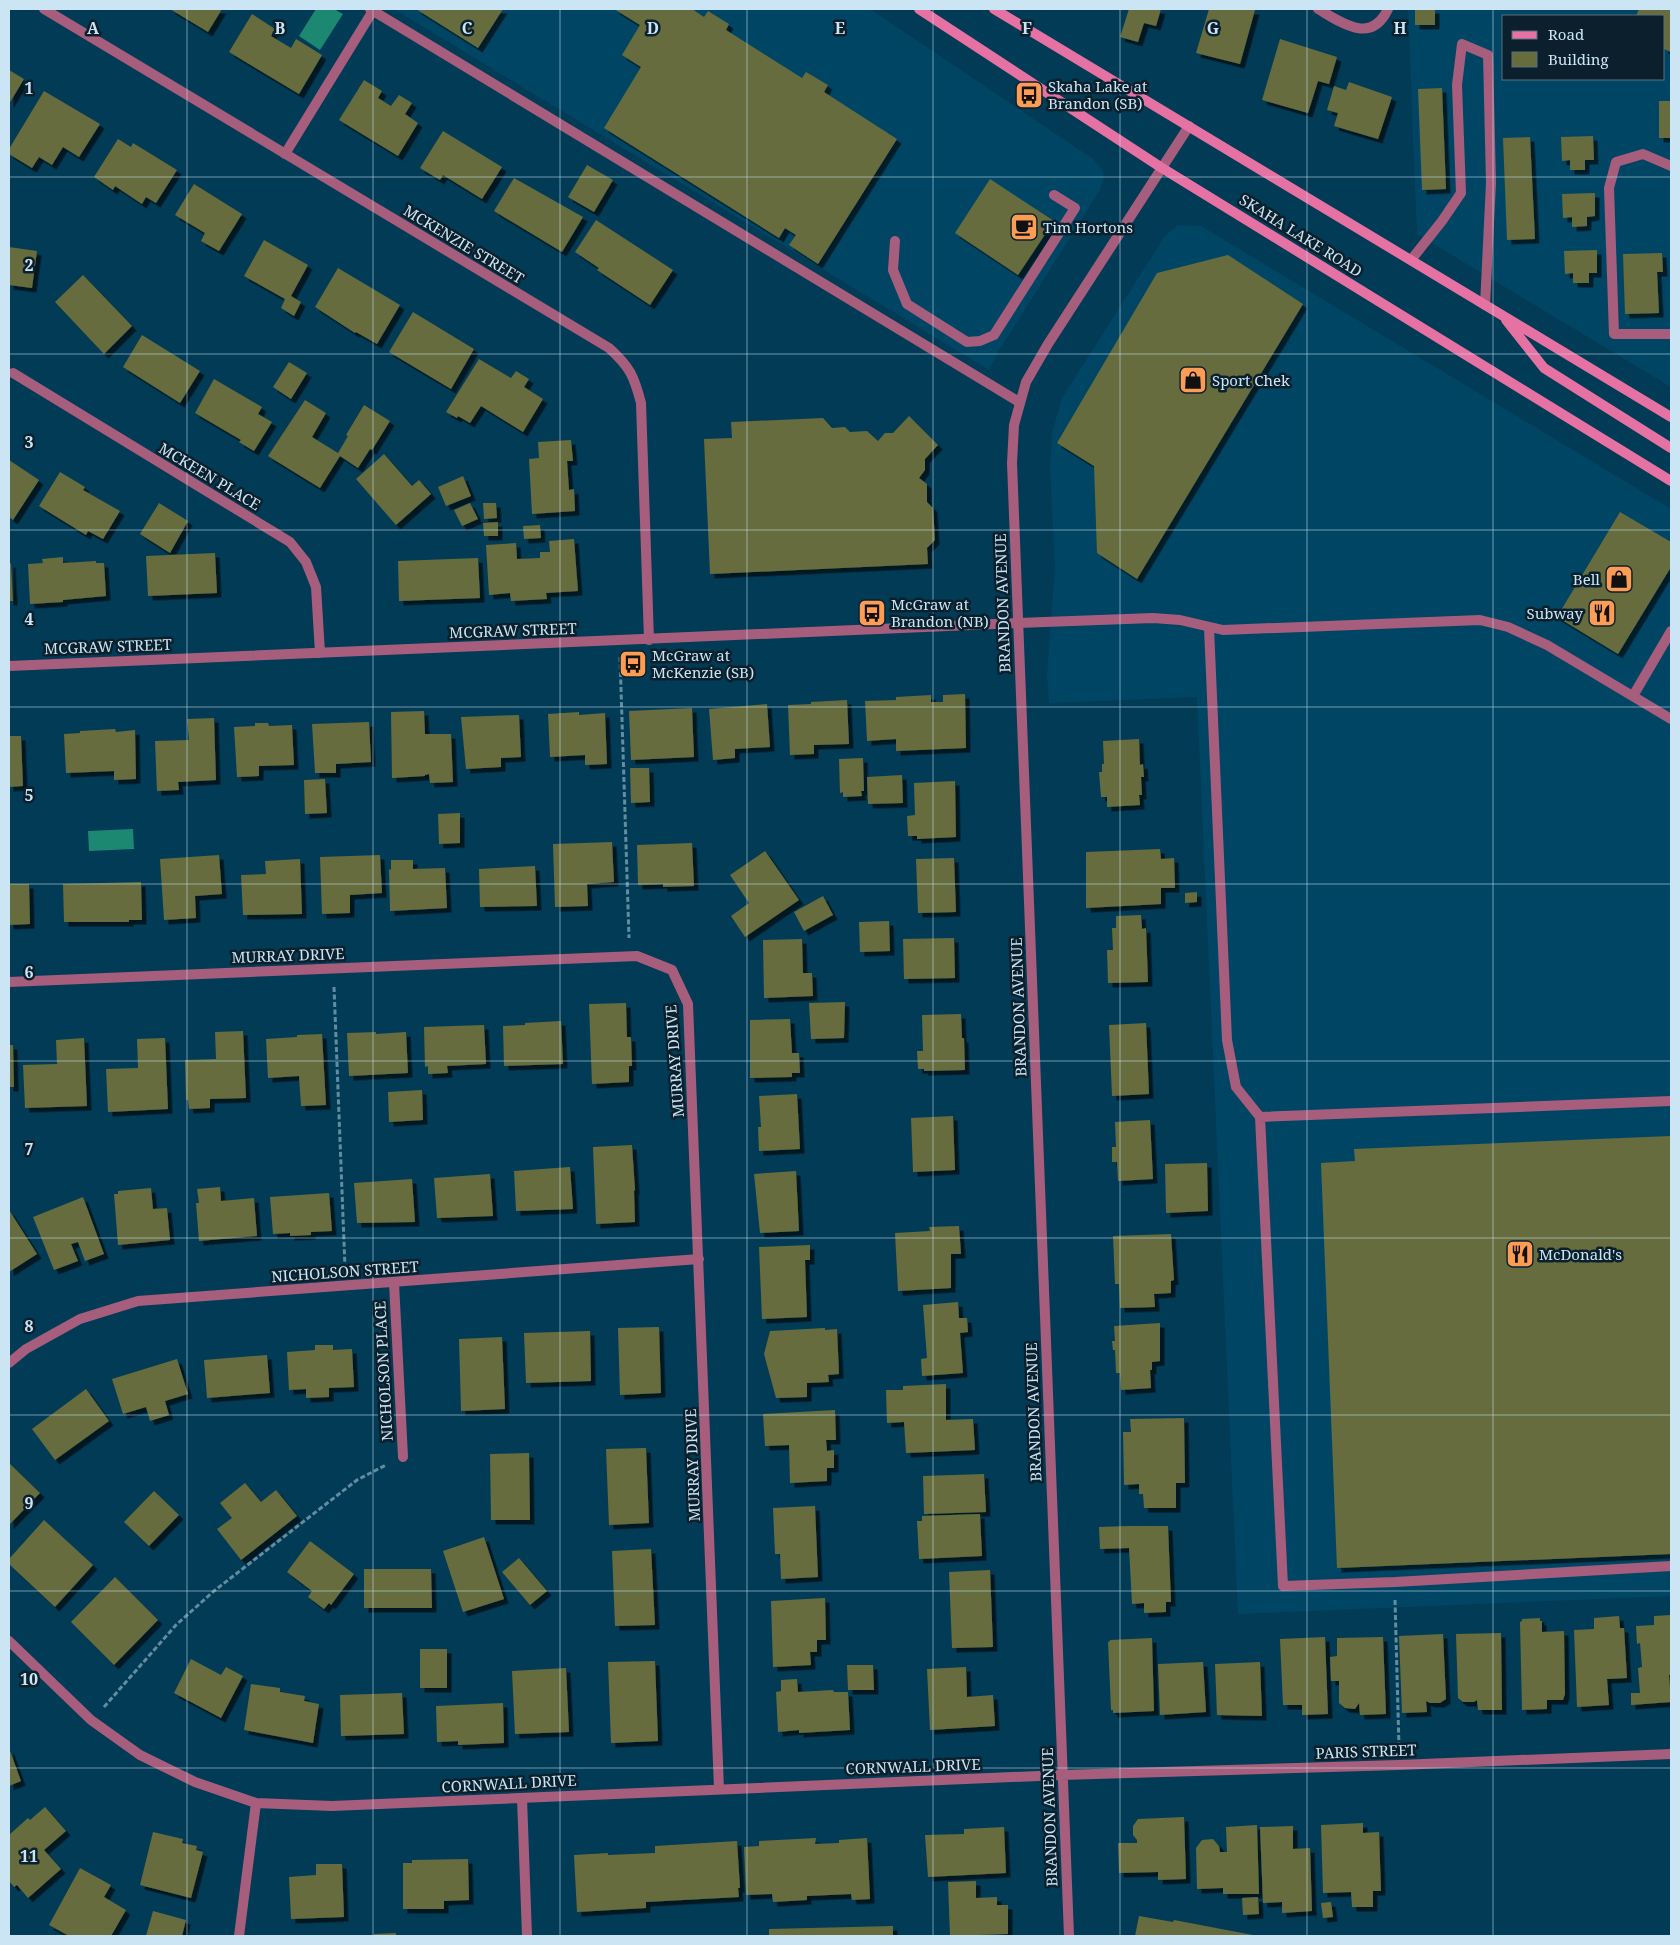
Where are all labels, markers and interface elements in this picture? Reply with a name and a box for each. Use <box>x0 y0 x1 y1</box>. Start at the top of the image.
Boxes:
legend <box>1502 15 1665 80</box>
text: A <box>87 17 100 39</box>
text: B <box>275 17 286 39</box>
text: C <box>462 17 473 39</box>
text: D <box>647 17 659 39</box>
text: E <box>835 17 845 39</box>
text: F <box>1022 17 1032 39</box>
text: G <box>1207 17 1219 39</box>
text: H <box>1393 17 1407 39</box>
text: Road <box>1548 24 1584 44</box>
text: Building <box>1548 49 1609 69</box>
place label: Skaha Lake at Brandon (SB) <box>1048 76 1147 113</box>
text: 1 <box>24 77 34 99</box>
bus stop icon: Skaha Lake at Brandon (SB) <box>1014 80 1044 110</box>
street label: SKAHA LAKE ROAD <box>1236 189 1366 281</box>
street label: MCKENZIE STREET <box>400 200 528 288</box>
cafe icon: Tim Hortons <box>1009 212 1039 242</box>
place label: Tim Hortons <box>1043 217 1133 237</box>
text: 2 <box>24 254 34 276</box>
shop icon: Sport Chek <box>1178 365 1208 395</box>
place label: Sport Chek <box>1212 370 1290 390</box>
text: 3 <box>24 431 34 453</box>
street label: MCKEEN PLACE <box>156 438 264 514</box>
street label: BRANDON AVENUE <box>990 533 1014 673</box>
shop icon: Bell <box>1604 564 1634 594</box>
place label: Bell <box>1573 569 1600 589</box>
place label: McGraw at Brandon (NB) <box>891 594 989 631</box>
bus stop icon: McGraw at Brandon (NB) <box>857 598 887 628</box>
restaurant icon: Subway <box>1587 598 1617 628</box>
place label: Subway <box>1527 603 1584 623</box>
text: 4 <box>24 608 34 630</box>
street label: MCGRAW STREET <box>449 618 577 642</box>
street label: MCGRAW STREET <box>44 634 172 658</box>
place label: McGraw at McKenzie (SB) <box>652 645 754 682</box>
bus stop icon: McGraw at McKenzie (SB) <box>618 649 648 679</box>
text: 5 <box>24 784 34 806</box>
street label: BRANDON AVENUE <box>1006 937 1030 1077</box>
street label: MURRAY DRIVE <box>231 943 345 967</box>
text: 6 <box>24 961 34 983</box>
street label: MURRAY DRIVE <box>660 1004 688 1118</box>
text: 7 <box>24 1138 34 1160</box>
restaurant icon: McDonald's <box>1505 1239 1535 1269</box>
place label: McDonald's <box>1539 1244 1622 1264</box>
street label: NICHOLSON STREET <box>271 1256 419 1286</box>
street label: NICHOLSON PLACE <box>369 1300 397 1442</box>
text: 8 <box>24 1315 34 1337</box>
street label: BRANDON AVENUE <box>1021 1342 1045 1482</box>
street label: MURRAY DRIVE <box>680 1408 704 1522</box>
text: 9 <box>24 1492 34 1514</box>
text: 10 <box>20 1668 38 1690</box>
street label: PARIS STREET <box>1315 1739 1417 1763</box>
street label: BRANDON AVENUE <box>1037 1747 1061 1887</box>
street label: CORNWALL DRIVE <box>845 1754 981 1778</box>
street label: CORNWALL DRIVE <box>441 1769 577 1797</box>
text: 11 <box>20 1845 38 1867</box>

